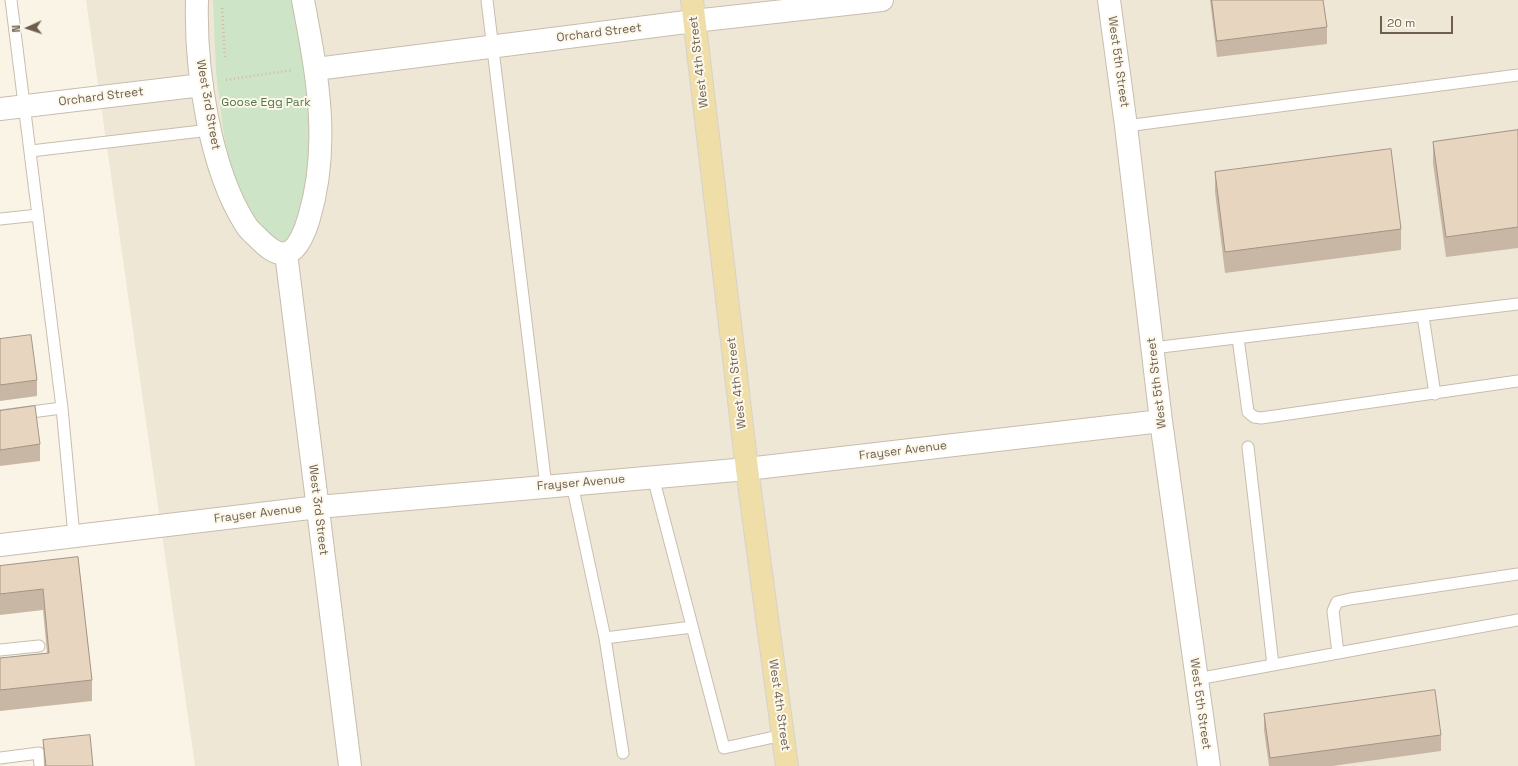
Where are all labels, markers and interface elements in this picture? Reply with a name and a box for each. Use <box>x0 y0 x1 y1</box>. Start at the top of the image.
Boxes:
north arrow <box>8 8 48 48</box>
scale bar <box>1382 8 1455 34</box>
street label: West 4th Street <box>686 15 712 109</box>
street label: West 5th Street <box>1104 15 1132 109</box>
text: 20 m <box>1387 15 1415 31</box>
street label: Orchard Street <box>556 21 642 45</box>
text: N <box>9 25 23 33</box>
street label: West 3rd Street <box>193 59 223 151</box>
street label: Orchard Street <box>58 85 144 109</box>
park label: Goose Egg Park <box>221 96 311 110</box>
street label: West 4th Street <box>724 336 750 430</box>
street label: West 5th Street <box>1144 336 1170 430</box>
street label: Frayser Avenue <box>858 438 948 464</box>
street label: West 3rd Street <box>305 464 331 556</box>
street label: Frayser Avenue <box>536 472 626 494</box>
street label: Frayser Avenue <box>213 501 303 527</box>
street label: West 5th Street <box>1186 657 1214 751</box>
street label: West 4th Street <box>765 658 793 752</box>

